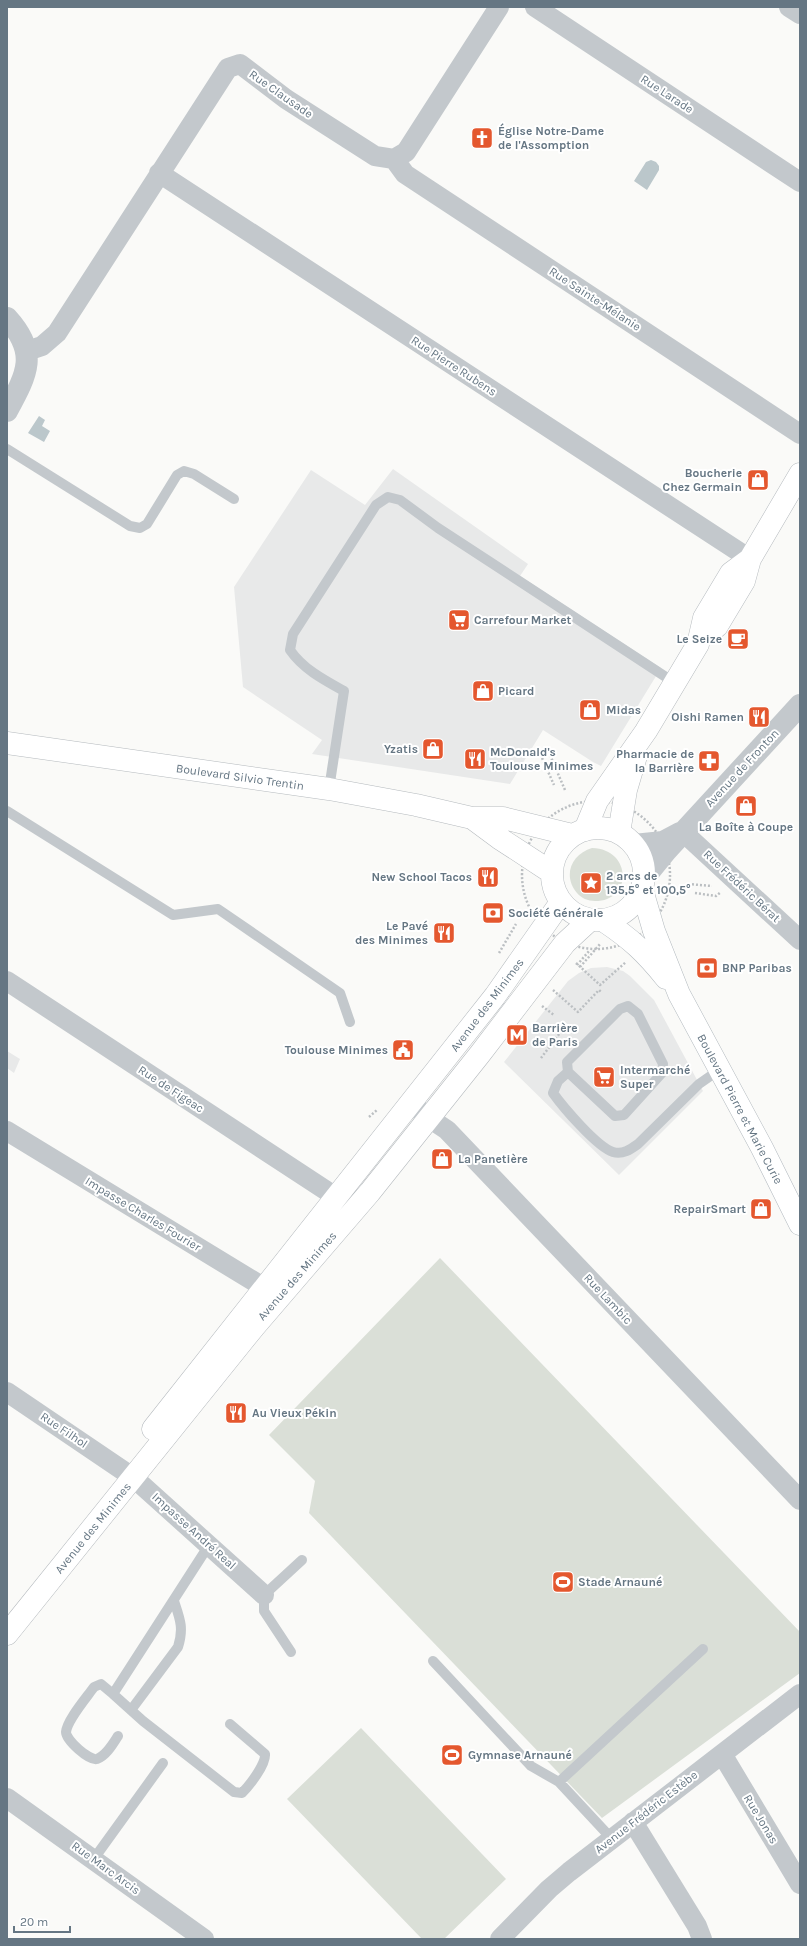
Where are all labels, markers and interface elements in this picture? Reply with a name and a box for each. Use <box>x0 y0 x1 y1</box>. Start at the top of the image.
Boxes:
street label: Rue Clausade <box>247 67 315 121</box>
street label: Rue Larade <box>638 72 696 116</box>
place label: Église Notre-Dame de l'Assomption <box>498 123 604 152</box>
church icon: Église Notre-Dame de l'Assomption <box>469 125 495 151</box>
street label: Rue Sainte-Mélanie <box>547 264 643 334</box>
street label: Rue Pierre Rubens <box>409 333 499 399</box>
place label: Boucherie Chez Germain <box>663 466 742 494</box>
shop icon: Boucherie Chez Germain <box>745 467 771 493</box>
supermarket icon: Carrefour Market <box>446 607 472 633</box>
place label: Carrefour Market <box>474 613 572 627</box>
cafe icon: Le Seize <box>725 626 751 652</box>
place label: Le Seize <box>676 632 722 646</box>
shop icon: Picard <box>470 678 496 704</box>
place label: Picard <box>498 684 534 698</box>
shop icon: Midas <box>577 697 603 723</box>
place label: Midas <box>606 703 641 717</box>
restaurant icon: Oishi Ramen <box>746 704 772 730</box>
place label: Oishi Ramen <box>671 710 744 724</box>
street label: Avenue de Fronton <box>702 726 782 810</box>
shop icon: Yzatis <box>420 736 446 762</box>
place label: Yzatis <box>384 742 418 756</box>
place label: McDonald's Toulouse Minimes <box>490 745 593 773</box>
restaurant icon: McDonald's Toulouse Minimes <box>462 746 488 772</box>
place label: Pharmacie de la Barrière <box>616 747 694 775</box>
pharmacy icon: Pharmacie de la Barrière <box>696 748 722 774</box>
street label: Boulevard Silvio Trentin <box>175 761 305 793</box>
shop icon: La Boîte à Coupe <box>733 793 759 819</box>
place label: La Boîte à Coupe <box>699 820 793 834</box>
street label: Rue Frédéric Bérat <box>701 847 784 925</box>
restaurant icon: New School Tacos <box>475 864 501 890</box>
place label: 2 arcs de 135,5° et 100,5° <box>606 869 691 897</box>
place label: New School Tacos <box>371 870 472 884</box>
place icon: 2 arcs de 135,5° et 100,5° <box>578 870 604 896</box>
bank icon: Société Générale <box>480 900 506 926</box>
place label: Société Générale <box>508 906 603 920</box>
place label: Le Pavé des Minimes <box>355 919 428 947</box>
restaurant icon: Le Pavé des Minimes <box>431 920 457 946</box>
bank icon: BNP Paribas <box>694 955 720 981</box>
street label: Avenue des Minimes <box>447 956 527 1054</box>
place label: BNP Paribas <box>722 961 792 975</box>
place label: Barrière de Paris <box>532 1021 578 1049</box>
metro station icon: Barrière de Paris <box>504 1022 530 1048</box>
street label: Boulevard Pierre et Marie Curie <box>694 1032 786 1186</box>
public building icon: Toulouse Minimes <box>390 1037 416 1063</box>
place label: Toulouse Minimes <box>285 1043 388 1057</box>
street label: Rue de Figeac <box>136 1063 206 1115</box>
place label: Intermarché Super <box>620 1063 690 1091</box>
supermarket icon: Intermarché Super <box>591 1064 617 1090</box>
shop icon: La Panetière <box>429 1146 455 1172</box>
place label: La Panetière <box>458 1152 528 1166</box>
street label: Impasse Charles Fourier <box>83 1174 204 1254</box>
shop icon: RepairSmart <box>748 1196 774 1222</box>
place label: RepairSmart <box>673 1202 746 1216</box>
street label: Avenue des Minimes <box>255 1229 339 1323</box>
street label: Rue Lambic <box>581 1271 635 1327</box>
restaurant icon: Au Vieux Pékin <box>223 1400 249 1426</box>
place label: Au Vieux Pékin <box>252 1406 337 1420</box>
street label: Rue Filhol <box>38 1409 90 1451</box>
street label: Avenue des Minimes <box>52 1480 134 1576</box>
street label: Impasse André Real <box>149 1490 239 1572</box>
sports icon: Stade Arnauné <box>550 1569 576 1595</box>
place label: Stade Arnauné <box>578 1575 662 1589</box>
sports icon: Gymnase Arnauné <box>439 1742 465 1768</box>
place label: Gymnase Arnauné <box>468 1748 572 1762</box>
street label: Avenue Frédéric Estèbe <box>592 1768 700 1856</box>
street label: Rue Jonas <box>741 1792 781 1846</box>
street label: Rue Marc Arcis <box>69 1839 143 1897</box>
scale bar <box>14 1908 70 1934</box>
text: 20 m <box>20 1915 48 1929</box>

